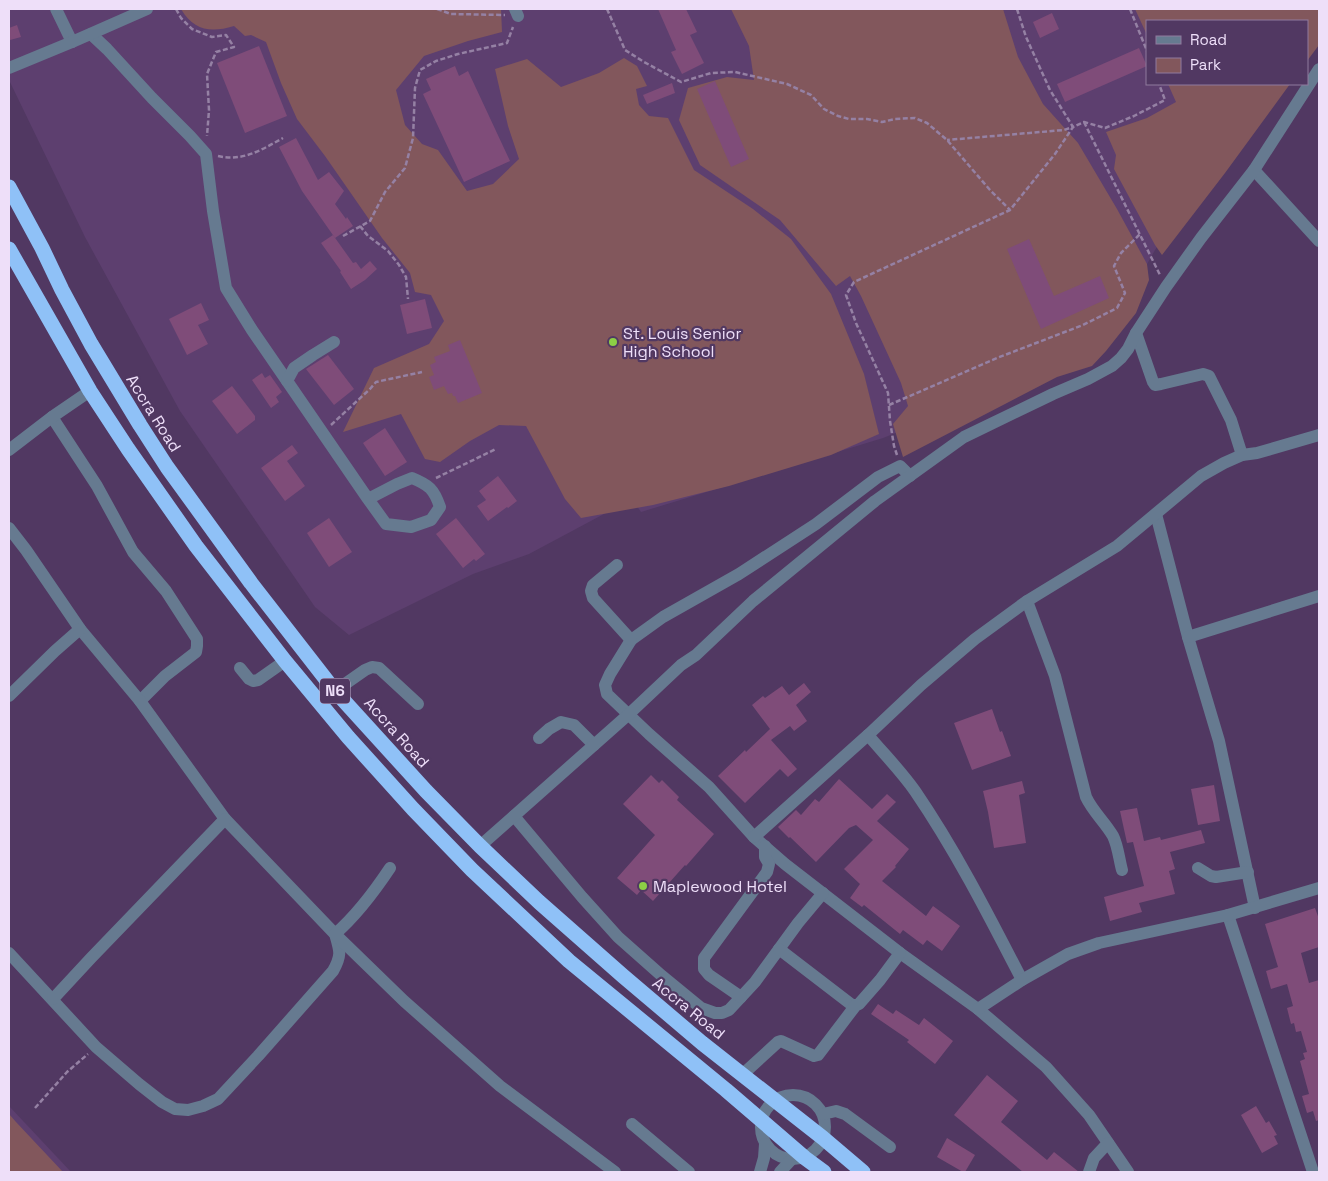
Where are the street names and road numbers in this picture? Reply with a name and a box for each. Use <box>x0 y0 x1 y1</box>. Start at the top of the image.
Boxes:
street label: Accra Road <box>121 371 186 456</box>
road number: N6 <box>320 678 350 704</box>
street label: Accra Road <box>360 693 434 772</box>
street label: Accra Road <box>648 973 729 1044</box>

